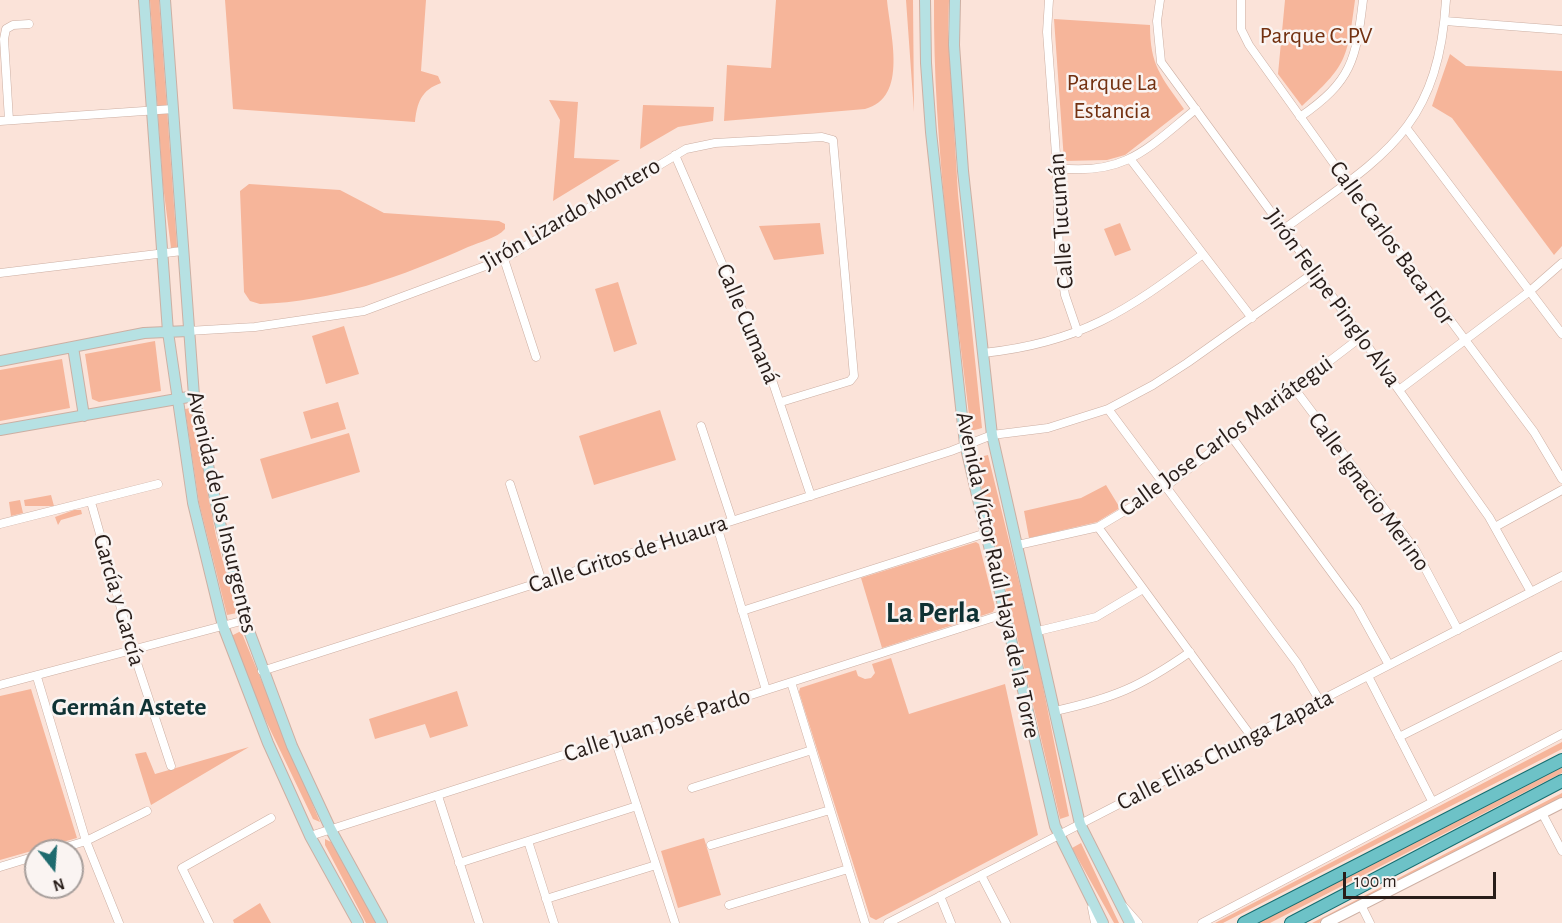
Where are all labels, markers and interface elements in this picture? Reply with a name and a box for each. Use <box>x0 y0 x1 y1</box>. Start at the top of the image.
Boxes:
park label: Parque C.P.V <box>1260 22 1372 50</box>
park label: Parque La Estancia <box>1067 69 1157 125</box>
street label: Jirón Lizardo Montero <box>477 151 665 277</box>
street label: Calle Tucumán <box>1042 152 1080 290</box>
street label: Calle Carlos Baca Flor <box>1323 155 1461 331</box>
street label: Jirón Felipe Pinglo Alva <box>1259 203 1407 393</box>
street label: Calle Cumaná <box>710 259 786 389</box>
street label: Calle Jose Carlos Mariátegui <box>1114 349 1338 523</box>
street label: Avenida de los Insurgentes <box>180 388 264 636</box>
street label: Calle Ignacio Merino <box>1302 407 1436 577</box>
street label: Avenida Víctor Raúl Haya de la Torre <box>949 409 1047 741</box>
street label: Calle Gritos de Huaura <box>525 508 731 600</box>
street label: García y García <box>86 531 152 669</box>
district label: La Perla <box>886 595 980 631</box>
street label: Calle Juan José Pardo <box>560 681 754 769</box>
street label: Calle Elias Chunga Zapata <box>1112 683 1338 817</box>
district label: Germán Astete <box>52 691 206 723</box>
north arrow <box>24 839 84 899</box>
scale bar <box>1346 860 1499 898</box>
text: 100 m <box>1354 873 1397 891</box>
text: N <box>51 875 66 894</box>

